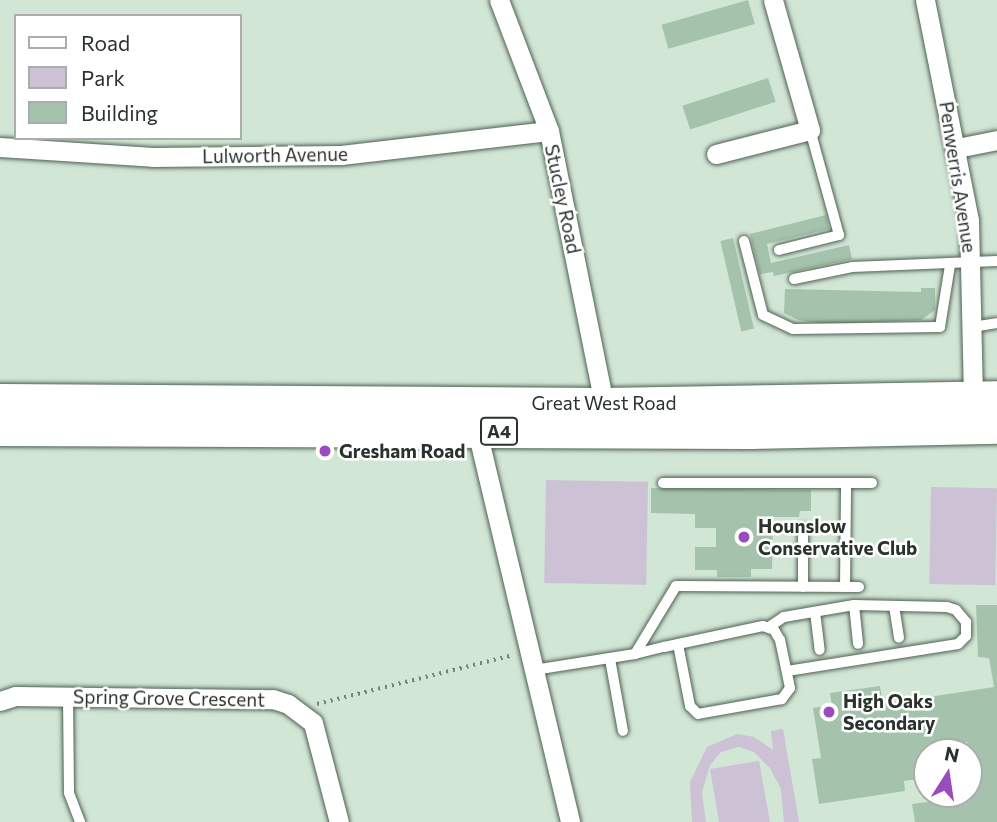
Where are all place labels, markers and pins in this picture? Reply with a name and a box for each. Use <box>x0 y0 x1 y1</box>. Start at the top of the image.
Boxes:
place label: Gresham Road <box>339 440 465 462</box>
marker: Gresham Road <box>317 443 333 459</box>
place label: Hounslow Conservative Club <box>758 515 917 559</box>
marker: Hounslow Conservative Club <box>736 529 752 545</box>
place label: High Oaks Secondary <box>843 690 935 734</box>
marker: High Oaks Secondary <box>821 704 837 720</box>

